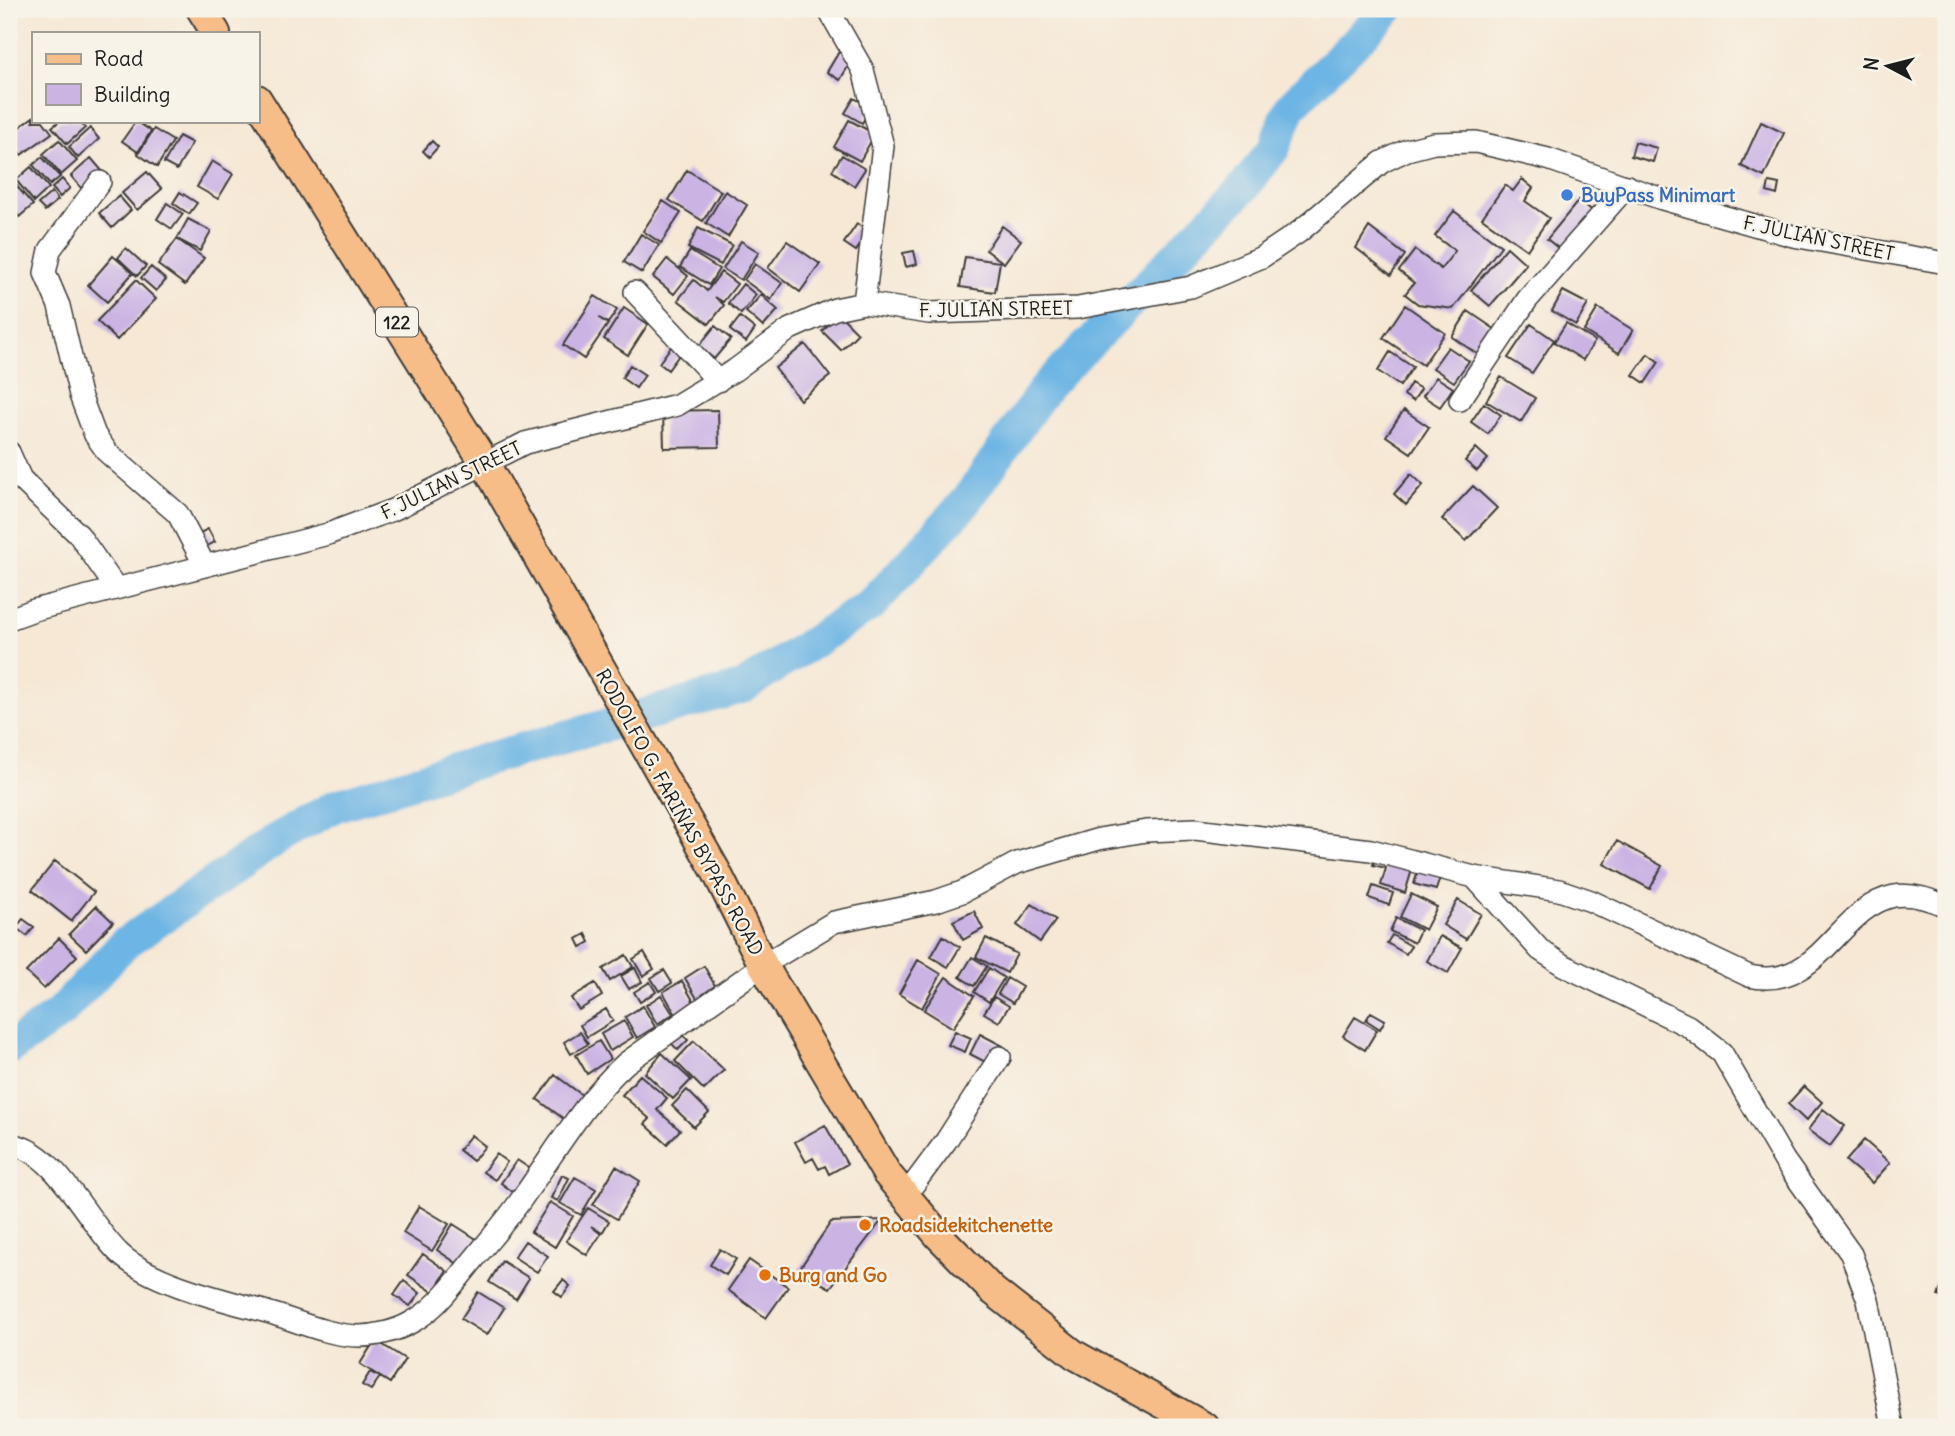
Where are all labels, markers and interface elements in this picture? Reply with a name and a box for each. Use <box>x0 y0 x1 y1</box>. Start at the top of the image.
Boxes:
legend <box>32 32 259 122</box>
north arrow <box>1854 32 1924 102</box>
text: Road <box>94 45 143 72</box>
text: N <box>1858 56 1884 72</box>
text: Building <box>94 81 170 108</box>
place label: BuyPass Minimart <box>1581 183 1736 207</box>
marker: BuyPass Minimart <box>1559 187 1575 203</box>
street label: F. JULIAN STREET <box>1741 210 1897 266</box>
street label: F. JULIAN STREET <box>919 296 1073 322</box>
road number: 122 <box>376 308 418 336</box>
street label: F. JULIAN STREET <box>377 435 525 524</box>
street label: RODOLFO G. FARIÑAS BYPASS ROAD <box>591 664 769 960</box>
place label: Roadsidekitchenette <box>879 1213 1053 1237</box>
marker: Roadsidekitchenette <box>857 1217 873 1233</box>
place label: Burg and Go <box>779 1263 887 1287</box>
marker: Burg and Go <box>757 1267 773 1283</box>

